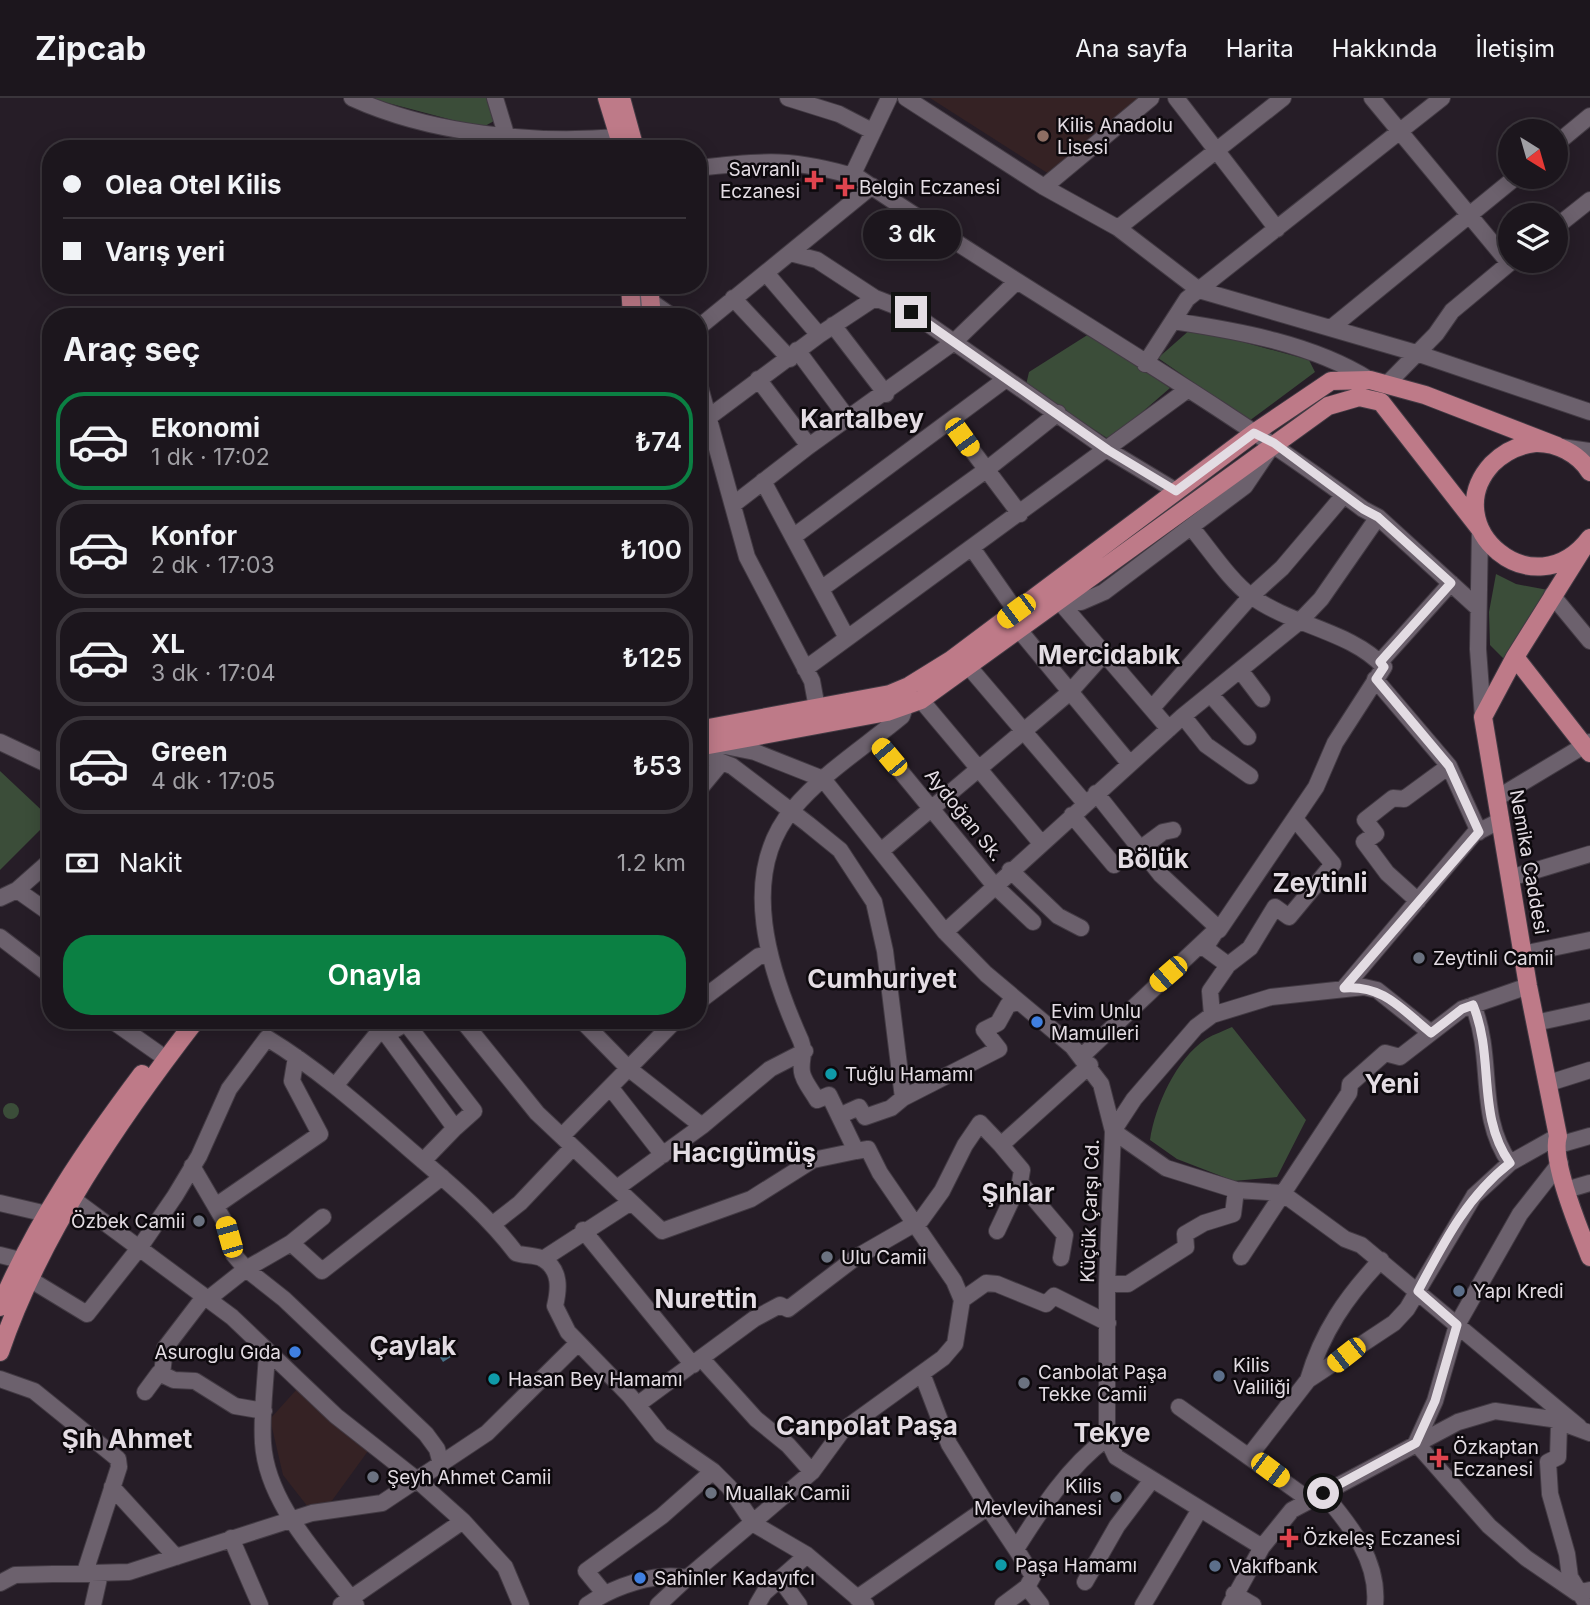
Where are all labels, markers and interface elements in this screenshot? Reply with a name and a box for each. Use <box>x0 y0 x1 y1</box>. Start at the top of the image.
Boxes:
text: Zipcab <box>35 28 146 68</box>
text: Ana sayfa <box>1075 34 1188 63</box>
text: Harita <box>1226 34 1294 63</box>
text: Hakkında <box>1332 34 1438 63</box>
text: İletişim <box>1476 34 1555 63</box>
place label: Kilis Anadolu Lisesi <box>1057 114 1173 159</box>
north arrow <box>1498 119 1568 189</box>
map controls <box>1498 119 1568 273</box>
marker: Kilis Anadolu Lisesi <box>1035 128 1051 144</box>
place label: Savranlı Eczanesi <box>720 158 800 203</box>
text: Olea Otel Kilis <box>105 169 282 200</box>
marker: Savranlı Eczanesi <box>806 172 822 188</box>
place label: Belgin Eczanesi <box>859 176 1000 199</box>
marker: Belgin Eczanesi <box>837 179 853 195</box>
button: layers <box>1498 203 1568 273</box>
callout: 3 dk <box>862 211 960 260</box>
text: 3 dk <box>888 220 936 248</box>
text: Varış yeri <box>105 236 225 267</box>
route end <box>895 296 927 328</box>
text: Araç seç <box>63 330 200 369</box>
district label: Kartalbey <box>800 403 924 434</box>
icon: car <box>67 410 130 473</box>
text: Ekonomi <box>151 412 260 443</box>
car <box>942 414 983 460</box>
text: ₺74 <box>635 426 682 457</box>
text: 1 dk · 17:02 <box>151 443 270 471</box>
icon: car <box>67 518 130 581</box>
text: Konfor <box>151 520 237 551</box>
text: ₺100 <box>620 534 682 565</box>
text: 2 dk · 17:03 <box>151 551 275 579</box>
car <box>993 590 1040 632</box>
icon: car <box>67 626 130 689</box>
text: XL <box>151 628 185 659</box>
district label: Mercidabık <box>1038 639 1180 670</box>
text: ₺125 <box>622 642 682 673</box>
text: 3 dk · 17:04 <box>151 659 276 687</box>
icon: car <box>67 734 130 797</box>
car <box>868 734 911 780</box>
text: Green <box>151 736 228 767</box>
text: ₺53 <box>633 750 682 781</box>
street label: Aydoğan Sk. <box>920 764 1008 866</box>
text: 4 dk · 17:05 <box>151 767 275 795</box>
street label: Nemika Caddesi <box>1505 788 1553 936</box>
district label: Bölük <box>1117 843 1189 874</box>
icon: cash <box>63 844 101 882</box>
text: Nakit <box>119 847 182 878</box>
text: 1.2 km <box>617 849 686 877</box>
district label: Zeytinli <box>1272 867 1368 898</box>
button: Onayla <box>63 935 686 1015</box>
place label: Zeytinli Camii <box>1433 947 1554 970</box>
marker: Zeytinli Camii <box>1411 950 1427 966</box>
car <box>1146 952 1191 996</box>
district label: Cumhuriyet <box>807 963 957 994</box>
place label: Evim Unlu Mamulleri <box>1051 1000 1141 1045</box>
marker: Evim Unlu Mamulleri <box>1029 1014 1045 1030</box>
place label: Tuğlu Hamamı <box>845 1063 973 1086</box>
marker: Tuğlu Hamamı <box>823 1066 839 1082</box>
district label: Yeni <box>1365 1068 1419 1099</box>
district label: Hacıgümüş <box>672 1137 816 1168</box>
street label: Küçük Çarşı Cd. <box>1076 1139 1104 1283</box>
district label: Şıhlar <box>982 1177 1055 1208</box>
place label: Özbek Camii <box>71 1210 185 1233</box>
marker: Özbek Camii <box>191 1213 207 1229</box>
car <box>214 1214 245 1260</box>
place label: Ulu Camii <box>841 1246 927 1269</box>
marker: Ulu Camii <box>819 1249 835 1265</box>
place label: Yapı Kredi <box>1473 1280 1564 1303</box>
district label: Nurettin <box>655 1283 757 1314</box>
marker: Yapı Kredi <box>1451 1283 1467 1299</box>
district label: Çaylak <box>370 1330 456 1361</box>
car <box>1323 1334 1370 1376</box>
place label: Asuroglu Gıda <box>154 1341 281 1364</box>
marker: Asuroglu Gıda <box>287 1344 303 1360</box>
place label: Kilis Valiliği <box>1233 1354 1290 1399</box>
place label: Canbolat Paşa Tekke Camii <box>1038 1361 1167 1406</box>
place label: Hasan Bey Hamamı <box>508 1368 683 1391</box>
marker: Kilis Valiliği <box>1211 1368 1227 1384</box>
marker: Hasan Bey Hamamı <box>486 1371 502 1387</box>
marker: Canbolat Paşa Tekke Camii <box>1016 1375 1032 1391</box>
district label: Canpolat Paşa <box>776 1410 958 1441</box>
district label: Tekye <box>1074 1417 1150 1448</box>
district label: Şıh Ahmet <box>62 1423 193 1454</box>
place label: Özkaptan Eczanesi <box>1453 1436 1539 1481</box>
car <box>1247 1449 1294 1491</box>
marker: Özkaptan Eczanesi <box>1431 1450 1447 1466</box>
place label: Şeyh Ahmet Camii <box>387 1466 551 1489</box>
marker: Şeyh Ahmet Camii <box>365 1469 381 1485</box>
place label: Kilis Mevlevihanesi <box>974 1475 1102 1520</box>
route start <box>1307 1477 1339 1509</box>
place label: Muallak Camii <box>725 1482 850 1505</box>
marker: Muallak Camii <box>703 1485 719 1501</box>
marker: Kilis Mevlevihanesi <box>1108 1489 1124 1505</box>
place label: Özkeleş Eczanesi <box>1303 1527 1460 1550</box>
marker: Özkeleş Eczanesi <box>1281 1530 1297 1546</box>
place label: Paşa Hamamı <box>1015 1554 1137 1577</box>
place label: Vakıfbank <box>1229 1555 1319 1578</box>
marker: Paşa Hamamı <box>993 1557 1009 1573</box>
marker: Vakıfbank <box>1207 1558 1223 1574</box>
place label: Sahinler Kadayıfcı <box>654 1567 815 1590</box>
marker: Sahinler Kadayıfcı <box>632 1570 648 1586</box>

